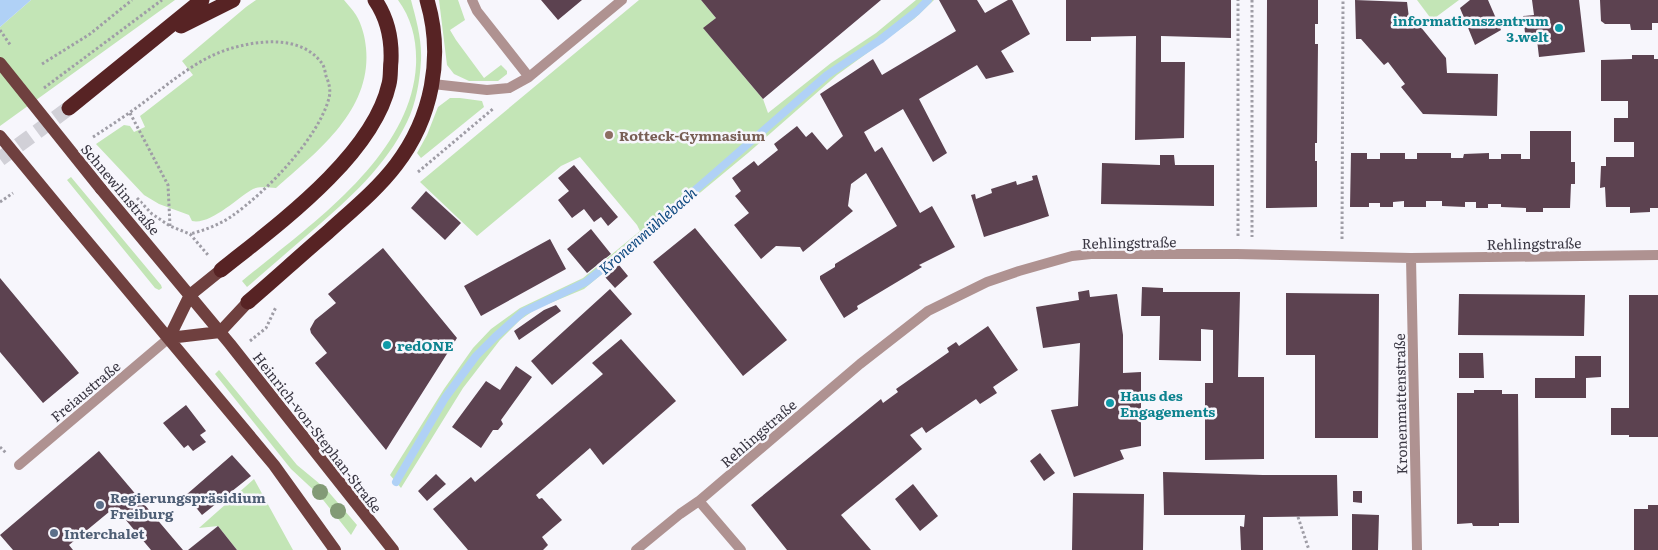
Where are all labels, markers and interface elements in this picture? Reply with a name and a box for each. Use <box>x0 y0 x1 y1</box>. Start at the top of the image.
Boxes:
place label: informationszentrum 3.welt <box>1393 10 1550 46</box>
marker: informationszentrum 3.welt <box>1553 22 1565 34</box>
place label: Rotteck-Gymnasium <box>619 125 765 145</box>
marker: Rotteck-Gymnasium <box>603 129 615 141</box>
street label: Schnewlinstraße <box>77 139 165 239</box>
water label: Kronenmühlebach <box>593 181 701 279</box>
street label: Rehlingstraße <box>1081 231 1177 253</box>
street label: Rehlingstraße <box>1486 232 1582 254</box>
street label: Kronenmattenstraße <box>1389 333 1411 475</box>
place label: redONE <box>397 335 453 355</box>
marker: redONE <box>381 339 393 351</box>
street label: Heinrich-von-Stephan-Straße <box>249 347 387 517</box>
street label: Freiaustraße <box>46 356 124 426</box>
place label: Haus des Engagements <box>1120 385 1215 421</box>
street label: Rehlingstraße <box>716 394 800 472</box>
marker: Haus des Engagements <box>1104 397 1116 409</box>
place label: Regierungspräsidium Freiburg <box>110 487 266 523</box>
marker: Regierungspräsidium Freiburg <box>94 499 106 511</box>
place label: Interchalet <box>64 523 145 543</box>
marker: Interchalet <box>48 527 60 539</box>

